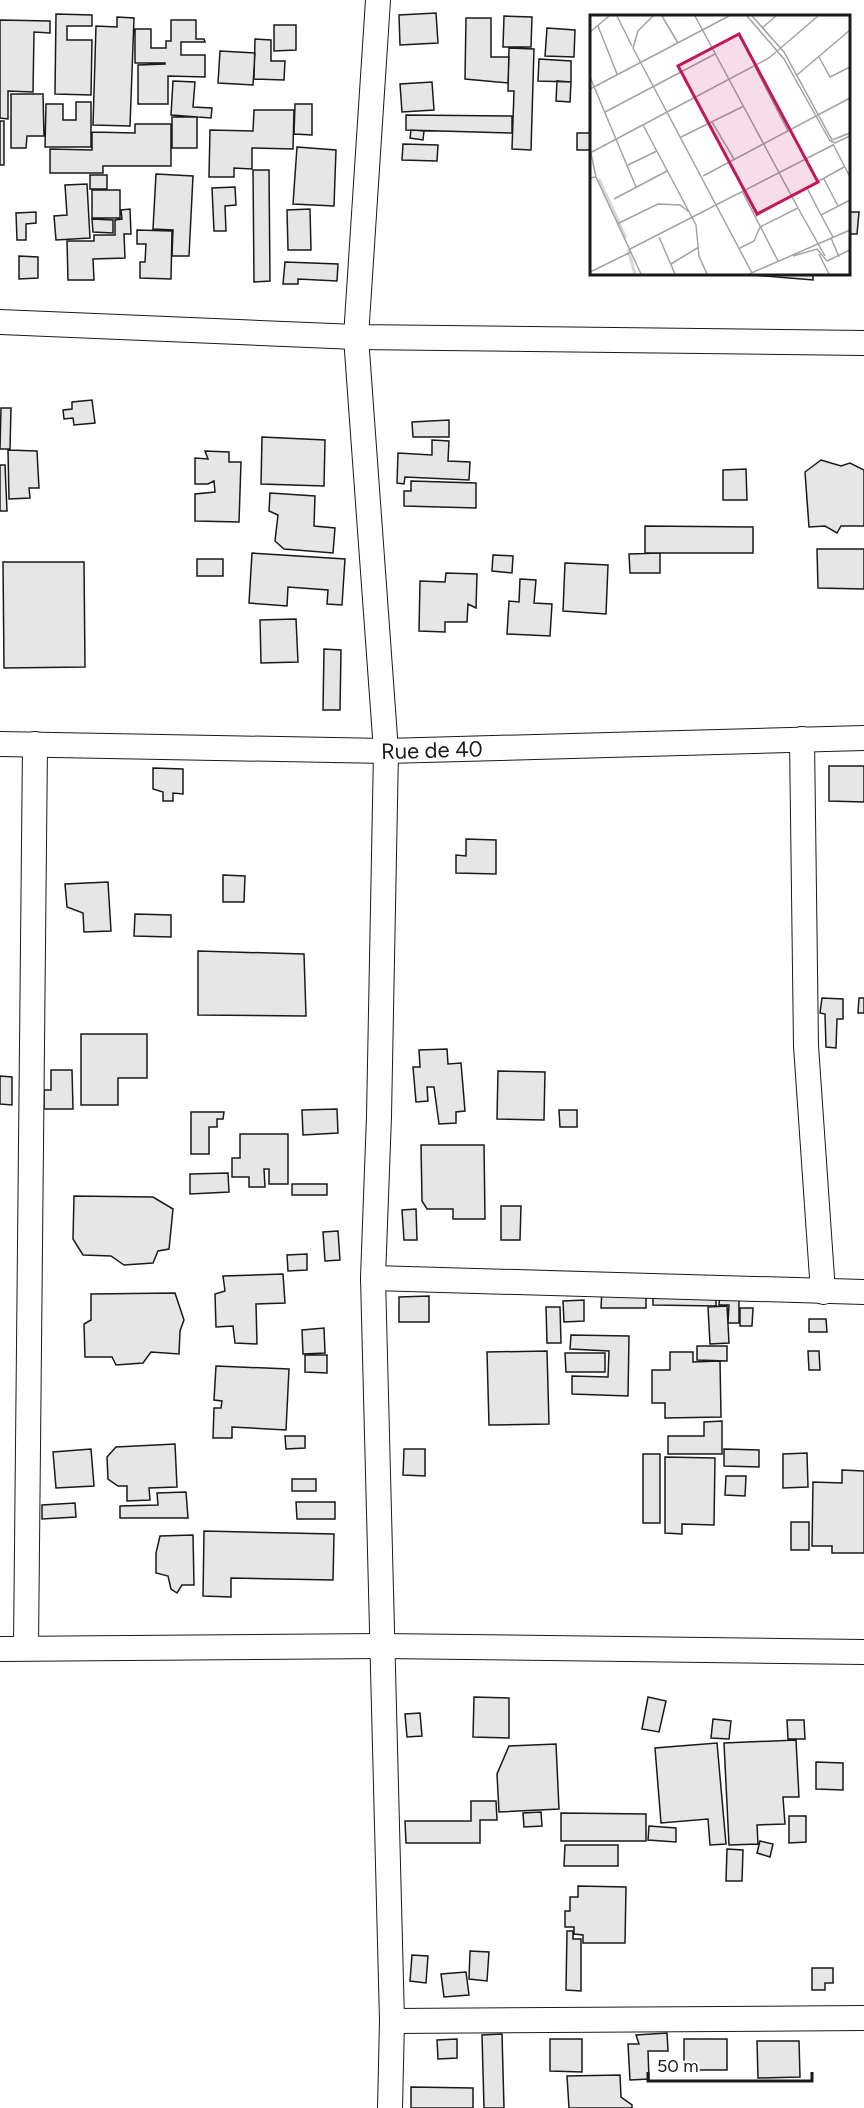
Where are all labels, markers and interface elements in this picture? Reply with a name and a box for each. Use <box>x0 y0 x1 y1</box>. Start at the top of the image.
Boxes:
inset map <box>590 15 849 274</box>
street label: Rue de 40 <box>381 735 483 765</box>
scale bar <box>648 2045 812 2083</box>
text: 50 m <box>657 2055 699 2077</box>

